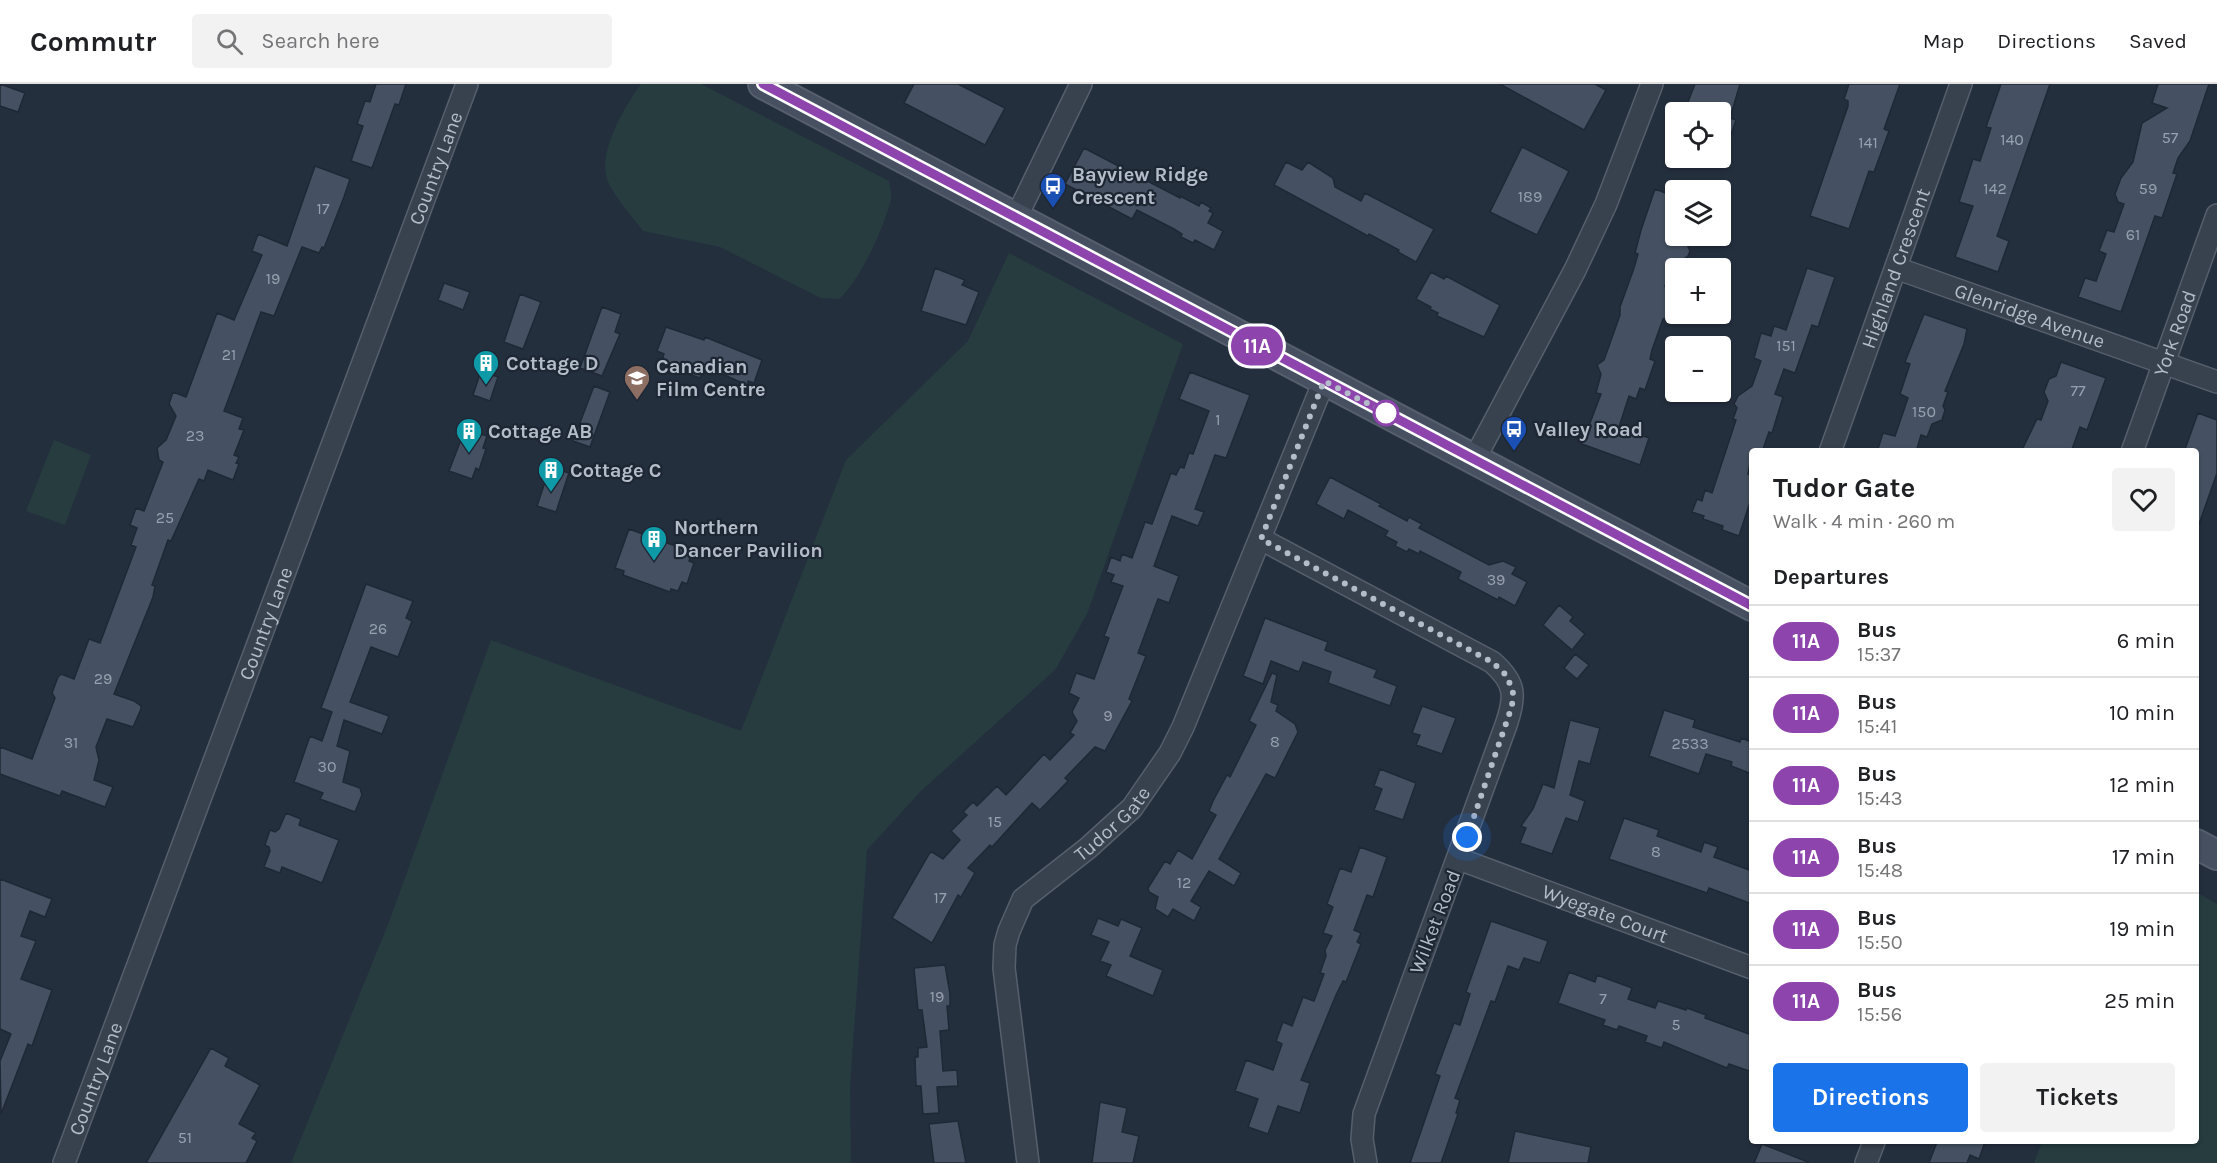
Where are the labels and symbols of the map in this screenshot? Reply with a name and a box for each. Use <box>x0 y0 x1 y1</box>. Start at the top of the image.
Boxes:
street label: Country Lane <box>404 108 467 228</box>
house number: 57 <box>2162 128 2179 147</box>
house number: 140 <box>2000 130 2024 149</box>
house number: 141 <box>1858 133 1878 152</box>
place label: Bayview Ridge Crescent <box>1072 163 1208 209</box>
bus stop icon: Bayview Ridge Crescent <box>1038 171 1068 209</box>
house number: 142 <box>1983 179 2007 198</box>
house number: 59 <box>2139 179 2157 198</box>
street label: Highland Crescent <box>1856 185 1935 352</box>
house number: 189 <box>1518 187 1542 206</box>
house number: 17 <box>317 199 330 218</box>
house number: 61 <box>2126 225 2140 244</box>
house number: 19 <box>266 269 280 288</box>
street label: Glenridge Avenue <box>1951 278 2108 353</box>
street label: York Road <box>2149 287 2201 380</box>
line badge: 11A <box>1222 326 1292 366</box>
house number: 151 <box>1776 336 1796 355</box>
house number: 21 <box>222 345 236 364</box>
building icon: Cottage D <box>471 348 501 386</box>
place label: Cottage D <box>506 352 599 375</box>
place label: Canadian Film Centre <box>656 355 766 401</box>
school or university icon: Canadian Film Centre <box>622 363 652 401</box>
house number: 77 <box>2070 381 2086 400</box>
unlabelled marker <box>1373 400 1399 426</box>
house number: 150 <box>1912 402 1936 421</box>
house number: 1 <box>1215 410 1221 429</box>
bus stop icon: Valley Road <box>1499 414 1529 452</box>
building icon: Cottage AB <box>454 416 484 454</box>
place label: Valley Road <box>1534 418 1643 441</box>
place label: Cottage AB <box>488 420 592 443</box>
house number: 23 <box>186 426 204 445</box>
building icon: Cottage C <box>536 455 566 493</box>
place label: Cottage C <box>570 459 661 482</box>
house number: 25 <box>156 508 174 527</box>
place label: Northern Dancer Pavilion <box>674 516 823 562</box>
building icon: Northern Dancer Pavilion <box>639 524 669 562</box>
street label: Country Lane <box>234 564 297 683</box>
house number: 39 <box>1487 570 1505 589</box>
house number: 26 <box>369 619 387 638</box>
house number: 29 <box>94 669 112 688</box>
house number: 9 <box>1103 706 1113 725</box>
house number: 8 <box>1270 732 1280 751</box>
house number: 31 <box>64 733 78 752</box>
house number: 2533 <box>1671 734 1709 753</box>
house number: 30 <box>318 757 336 776</box>
street label: Tudor Gate <box>1070 782 1155 866</box>
house number: 15 <box>988 812 1002 831</box>
your location <box>1452 822 1482 852</box>
house number: 8 <box>1651 842 1661 861</box>
street label: Wilket Road <box>1405 867 1465 977</box>
house number: 12 <box>1177 873 1191 892</box>
street label: Wyegate Court <box>1539 880 1672 947</box>
house number: 17 <box>934 888 947 907</box>
house number: 19 <box>930 987 944 1006</box>
house number: 7 <box>1599 989 1607 1008</box>
house number: 5 <box>1671 1015 1681 1034</box>
street label: Country Lane <box>64 1019 127 1138</box>
house number: 51 <box>178 1128 192 1147</box>

